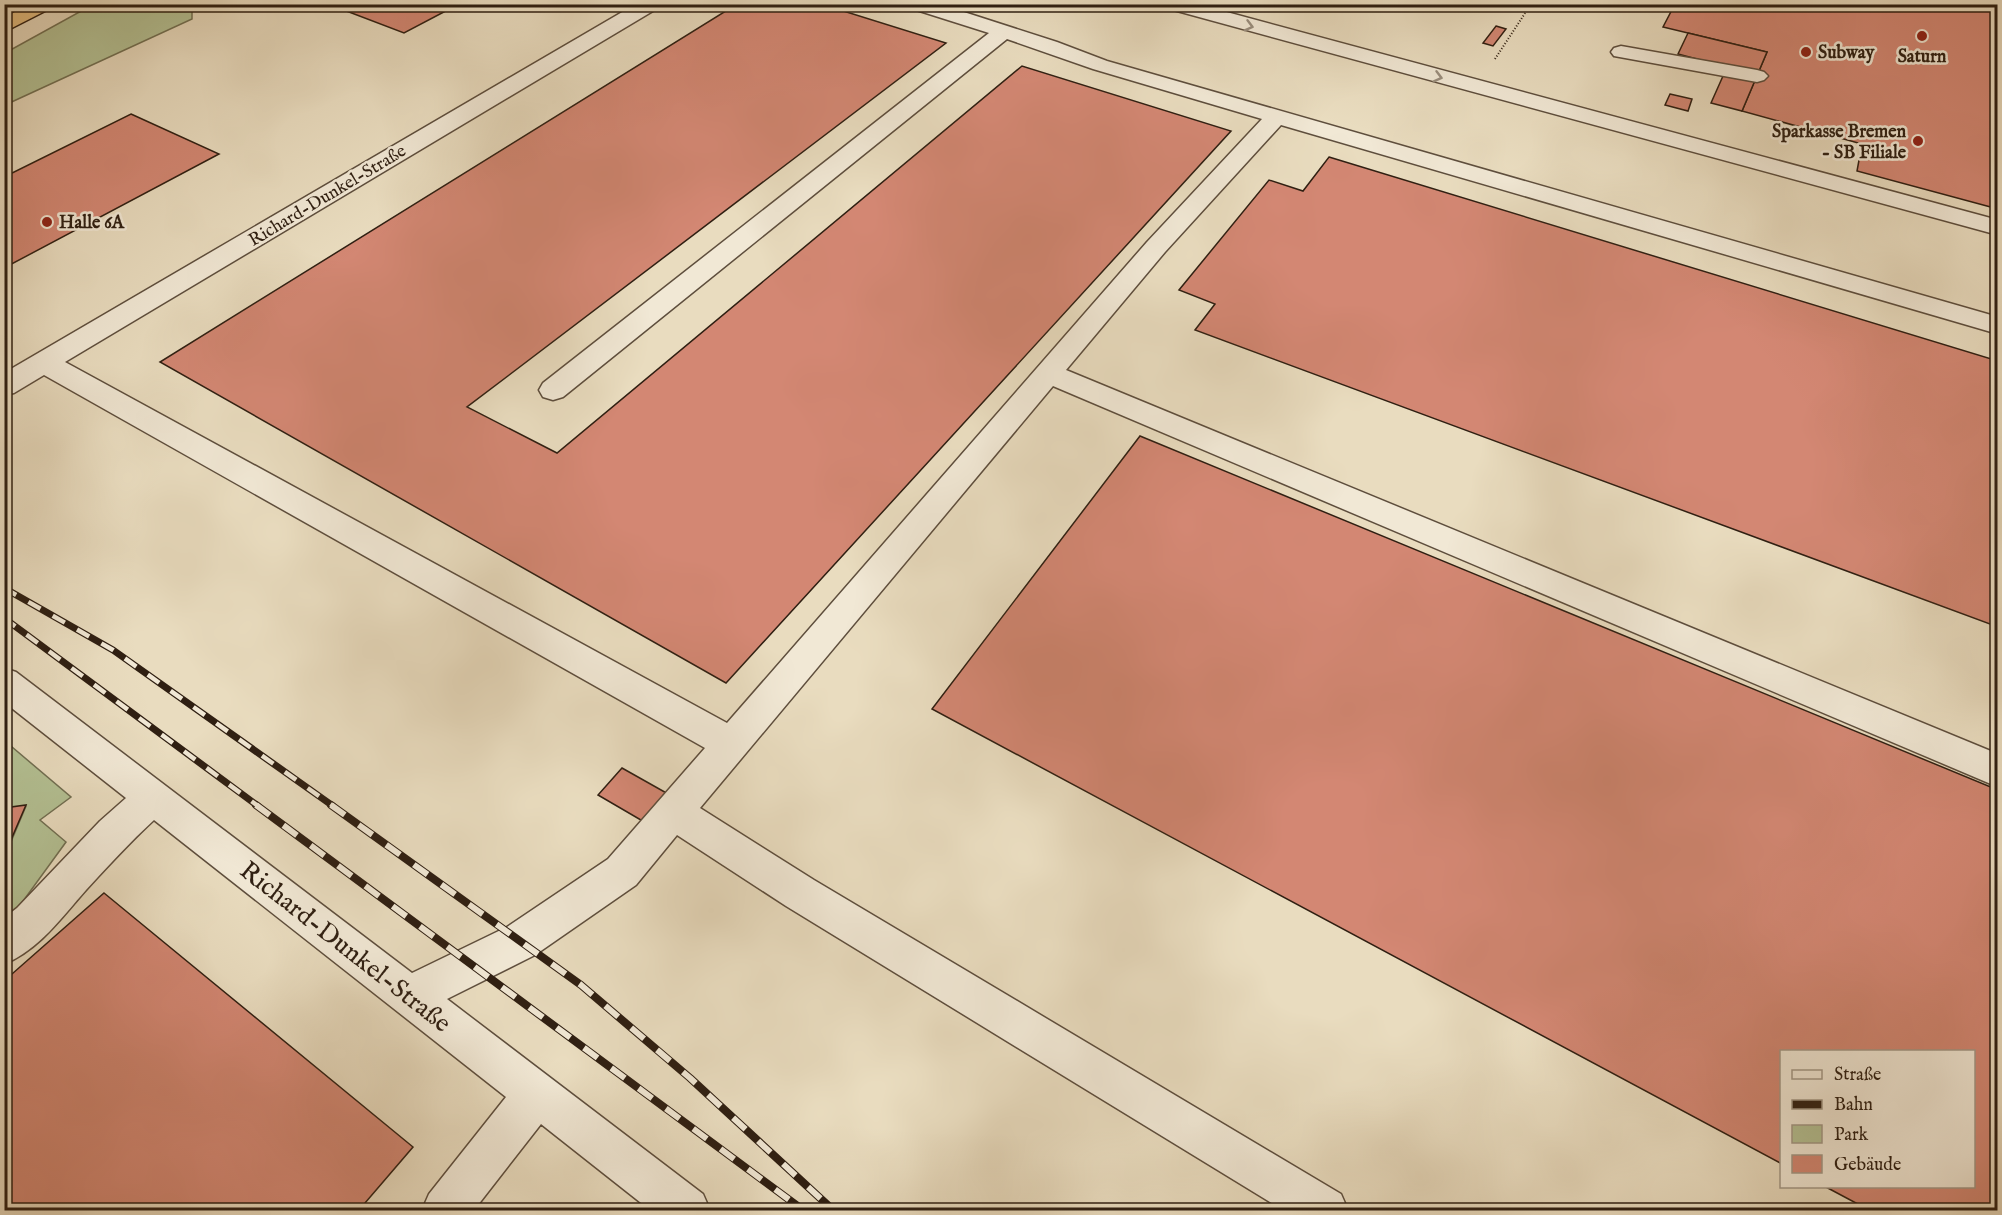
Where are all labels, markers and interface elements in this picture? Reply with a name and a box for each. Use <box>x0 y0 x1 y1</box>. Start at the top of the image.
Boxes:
one-way arrow <box>1244 18 1254 31</box>
marker: Saturn <box>1915 29 1929 43</box>
place label: Subway <box>1818 42 1875 65</box>
marker: Subway <box>1799 45 1813 59</box>
place label: Saturn <box>1898 46 1947 69</box>
one-way arrow <box>1432 70 1442 82</box>
place label: Sparkasse Bremen - SB Filiale <box>1772 121 1907 165</box>
marker: Sparkasse Bremen - SB Filiale <box>1911 134 1925 148</box>
street label: Richard-Dunkel-Straße <box>245 140 411 252</box>
place label: Halle 6A <box>59 212 125 235</box>
marker: Halle 6A <box>40 215 54 229</box>
street label: Richard-Dunkel-Straße <box>233 854 458 1040</box>
legend <box>1780 1050 1975 1188</box>
text: Straße <box>1834 1064 1881 1087</box>
text: Bahn <box>1834 1094 1873 1117</box>
text: Park <box>1834 1124 1869 1147</box>
text: Gebäude <box>1834 1154 1901 1177</box>

